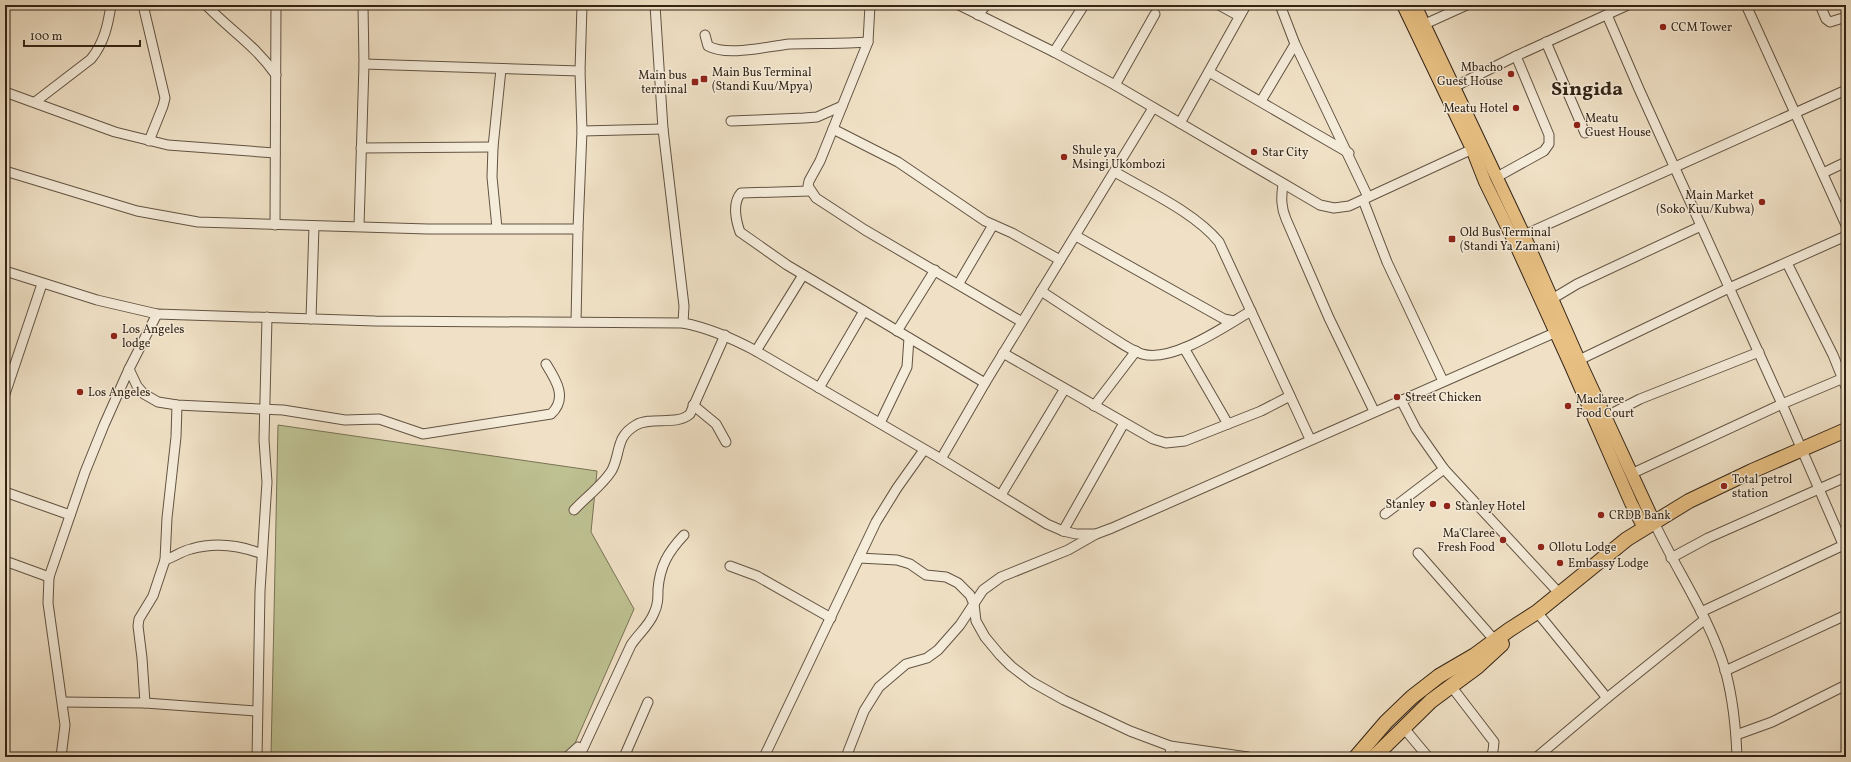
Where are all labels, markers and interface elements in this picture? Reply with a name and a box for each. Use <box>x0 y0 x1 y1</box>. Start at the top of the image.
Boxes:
place label: CCM Tower <box>1671 20 1732 36</box>
scale bar <box>24 22 140 48</box>
marker: CCM Tower <box>1658 22 1668 32</box>
text: 100 m <box>30 29 63 45</box>
place label: Mbacho Guest House <box>1437 60 1503 90</box>
place label: Main Bus Terminal (Standi Kuu/Mpya) <box>712 65 813 95</box>
place label: Main bus terminal <box>638 68 687 98</box>
marker: Mbacho Guest House <box>1506 69 1516 79</box>
marker: Main Bus Terminal (Standi Kuu/Mpya) <box>699 74 709 84</box>
district label: Singida <box>1551 76 1623 104</box>
marker: Main bus terminal <box>690 77 700 87</box>
place label: Meatu Hotel <box>1443 101 1508 117</box>
marker: Meatu Hotel <box>1511 103 1521 113</box>
place label: Meatu Guest House <box>1585 111 1651 141</box>
marker: Meatu Guest House <box>1572 120 1582 130</box>
place label: Shule ya Msingi Ukombozi <box>1072 143 1166 173</box>
place label: Star City <box>1262 145 1309 161</box>
marker: Star City <box>1249 147 1259 157</box>
marker: Shule ya Msingi Ukombozi <box>1059 152 1069 162</box>
place label: Main Market (Soko Kuu/Kubwa) <box>1656 188 1755 218</box>
marker: Main Market (Soko Kuu/Kubwa) <box>1757 197 1767 207</box>
place label: Old Bus Terminal (Standi Ya Zamani) <box>1460 225 1560 255</box>
marker: Old Bus Terminal (Standi Ya Zamani) <box>1447 234 1457 244</box>
place label: Los Angeles lodge <box>122 322 185 352</box>
marker: Los Angeles lodge <box>109 331 119 341</box>
place label: Los Angeles <box>88 385 151 401</box>
marker: Los Angeles <box>75 387 85 397</box>
place label: Street Chicken <box>1405 390 1482 406</box>
marker: Street Chicken <box>1392 392 1402 402</box>
place label: Maclaree Food Court <box>1576 392 1634 422</box>
marker: Maclaree Food Court <box>1563 401 1573 411</box>
place label: Total petrol station <box>1732 472 1793 502</box>
marker: Total petrol station <box>1719 481 1729 491</box>
place label: Stanley <box>1385 497 1426 513</box>
marker: Stanley <box>1428 499 1438 509</box>
place label: Stanley Hotel <box>1455 499 1526 515</box>
marker: Stanley Hotel <box>1442 501 1452 511</box>
place label: CRDB Bank <box>1609 508 1671 524</box>
marker: CRDB Bank <box>1596 510 1606 520</box>
place label: Ma'Claree Fresh Food <box>1438 526 1495 556</box>
marker: Ma'Claree Fresh Food <box>1498 535 1508 545</box>
place label: Ollotu Lodge <box>1549 540 1617 556</box>
marker: Ollotu Lodge <box>1536 542 1546 552</box>
place label: Embassy Lodge <box>1568 556 1649 572</box>
marker: Embassy Lodge <box>1555 558 1565 568</box>

